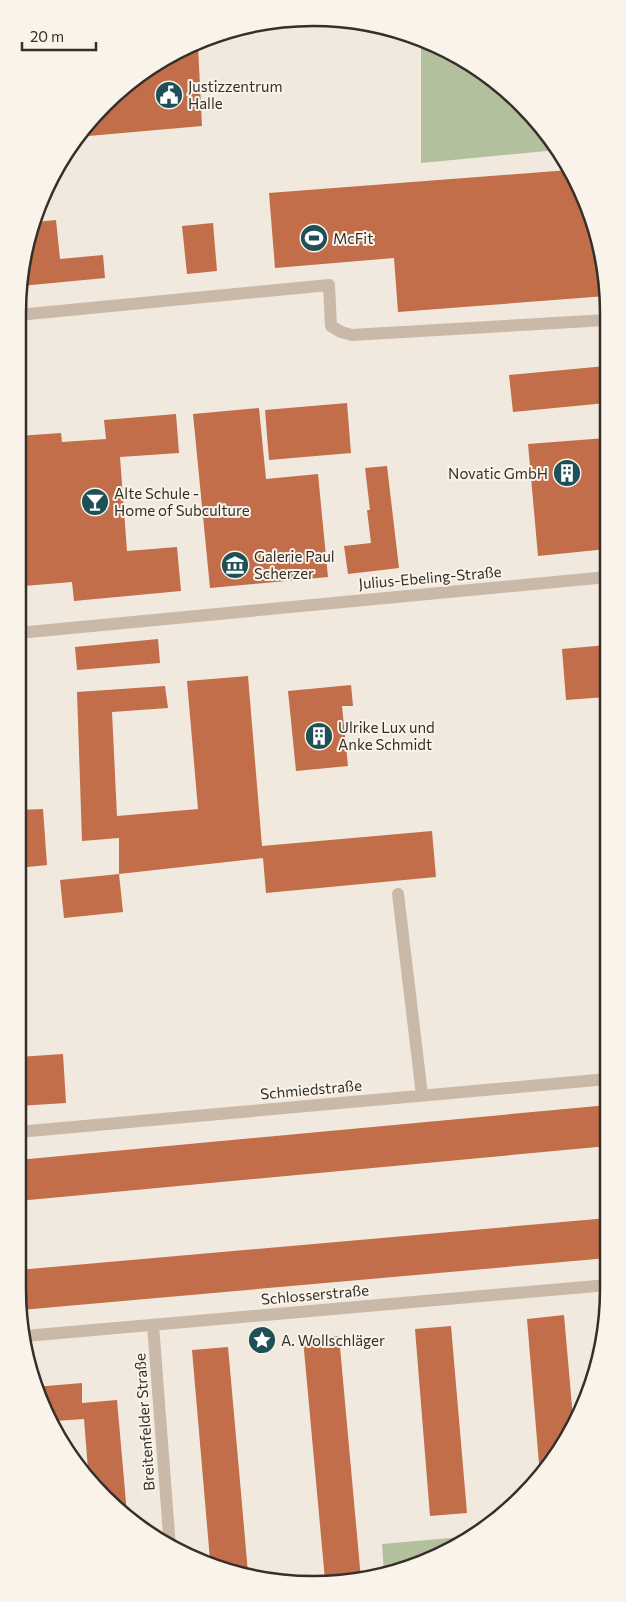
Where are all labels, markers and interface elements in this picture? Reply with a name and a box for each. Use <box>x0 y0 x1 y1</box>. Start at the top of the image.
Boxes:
scale bar <box>22 20 96 52</box>
text: 20 m <box>30 27 64 45</box>
place label: Justizzentrum Halle <box>188 77 283 112</box>
public building icon: Justizzentrum Halle <box>154 80 184 110</box>
sports icon: McFit <box>299 223 329 253</box>
place label: McFit <box>333 229 373 247</box>
building icon: Novatic GmbH <box>552 458 582 488</box>
place label: Novatic GmbH <box>448 464 548 482</box>
place label: Alte Schule - Home of Subculture <box>114 484 250 519</box>
bar icon: Alte Schule - Home of Subculture <box>80 487 110 517</box>
place label: Galerie Paul Scherzer <box>254 547 335 582</box>
museum icon: Galerie Paul Scherzer <box>220 550 250 580</box>
street label: Julius-Ebeling-Straße <box>358 562 502 592</box>
place label: Ulrike Lux und Anke Schmidt <box>338 718 435 753</box>
building icon: Ulrike Lux und Anke Schmidt <box>304 721 334 751</box>
street label: Schmiedstraße <box>259 1076 363 1102</box>
street label: Schlosserstraße <box>260 1280 370 1308</box>
place icon: A. Wollschläger <box>247 1325 277 1355</box>
place label: A. Wollschläger <box>281 1331 385 1349</box>
street label: Breitenfelder Straße <box>130 1352 158 1491</box>

